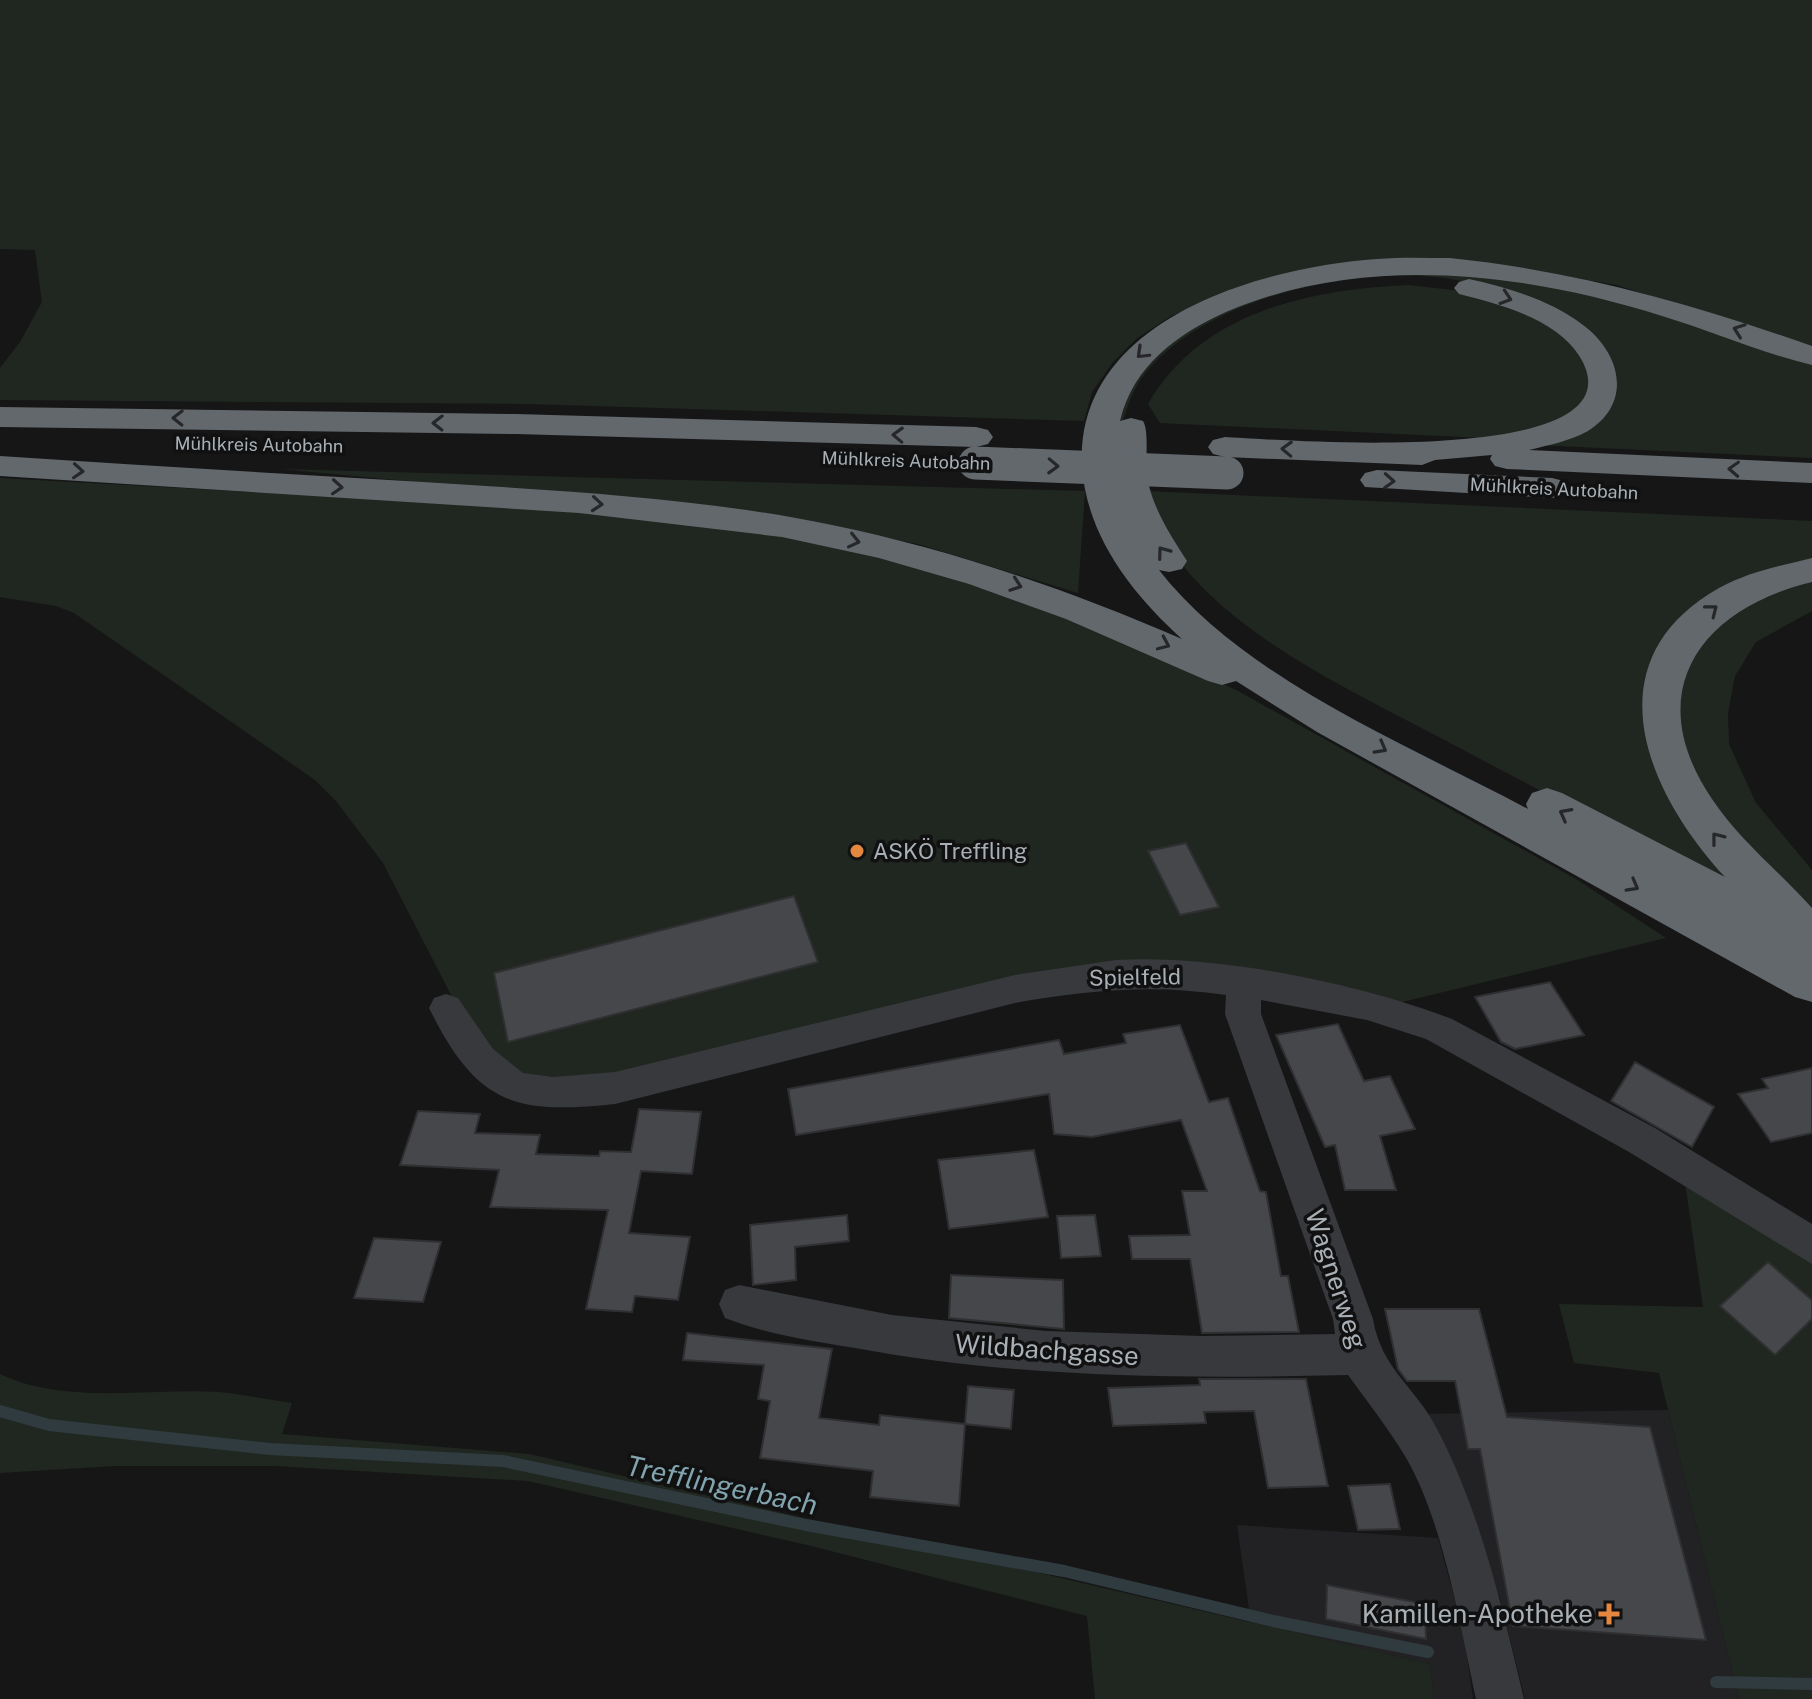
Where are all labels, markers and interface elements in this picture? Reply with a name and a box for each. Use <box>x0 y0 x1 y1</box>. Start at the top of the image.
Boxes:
one-way arrow <box>1499 289 1513 305</box>
one-way arrow <box>1732 324 1746 340</box>
one-way arrow <box>1137 344 1151 358</box>
one-way arrow <box>171 409 184 427</box>
one-way arrow <box>431 414 444 431</box>
one-way arrow <box>891 426 904 444</box>
street label: Mühlkreis Autobahn <box>175 433 344 456</box>
one-way arrow <box>1280 441 1293 458</box>
street label: Mühlkreis Autobahn <box>821 447 991 474</box>
one-way arrow <box>1047 458 1060 475</box>
one-way arrow <box>1727 461 1740 478</box>
one-way arrow <box>72 462 85 479</box>
one-way arrow <box>1383 472 1396 489</box>
street label: Mühlkreis Autobahn <box>1469 474 1639 503</box>
one-way arrow <box>331 478 344 495</box>
one-way arrow <box>591 495 604 512</box>
one-way arrow <box>847 532 860 549</box>
one-way arrow <box>1158 547 1172 561</box>
one-way arrow <box>1008 576 1022 592</box>
one-way arrow <box>1703 605 1718 620</box>
one-way arrow <box>1155 635 1170 651</box>
one-way arrow <box>1372 738 1386 754</box>
one-way arrow <box>1559 808 1573 823</box>
one-way arrow <box>1712 833 1727 847</box>
place label: ASKÖ Treffling <box>873 837 1028 864</box>
marker: ASKÖ Treffling <box>848 842 866 860</box>
one-way arrow <box>1625 876 1640 891</box>
street label: Spielfeld <box>1089 963 1181 991</box>
street label: Wagnerweg <box>1299 1205 1374 1353</box>
street label: Wildbachgasse <box>954 1328 1140 1371</box>
water label: Trefflingerbach <box>624 1448 821 1521</box>
place label: Kamillen-Apotheke <box>1362 1598 1593 1629</box>
marker: Kamillen-Apotheke <box>1600 1605 1618 1623</box>

